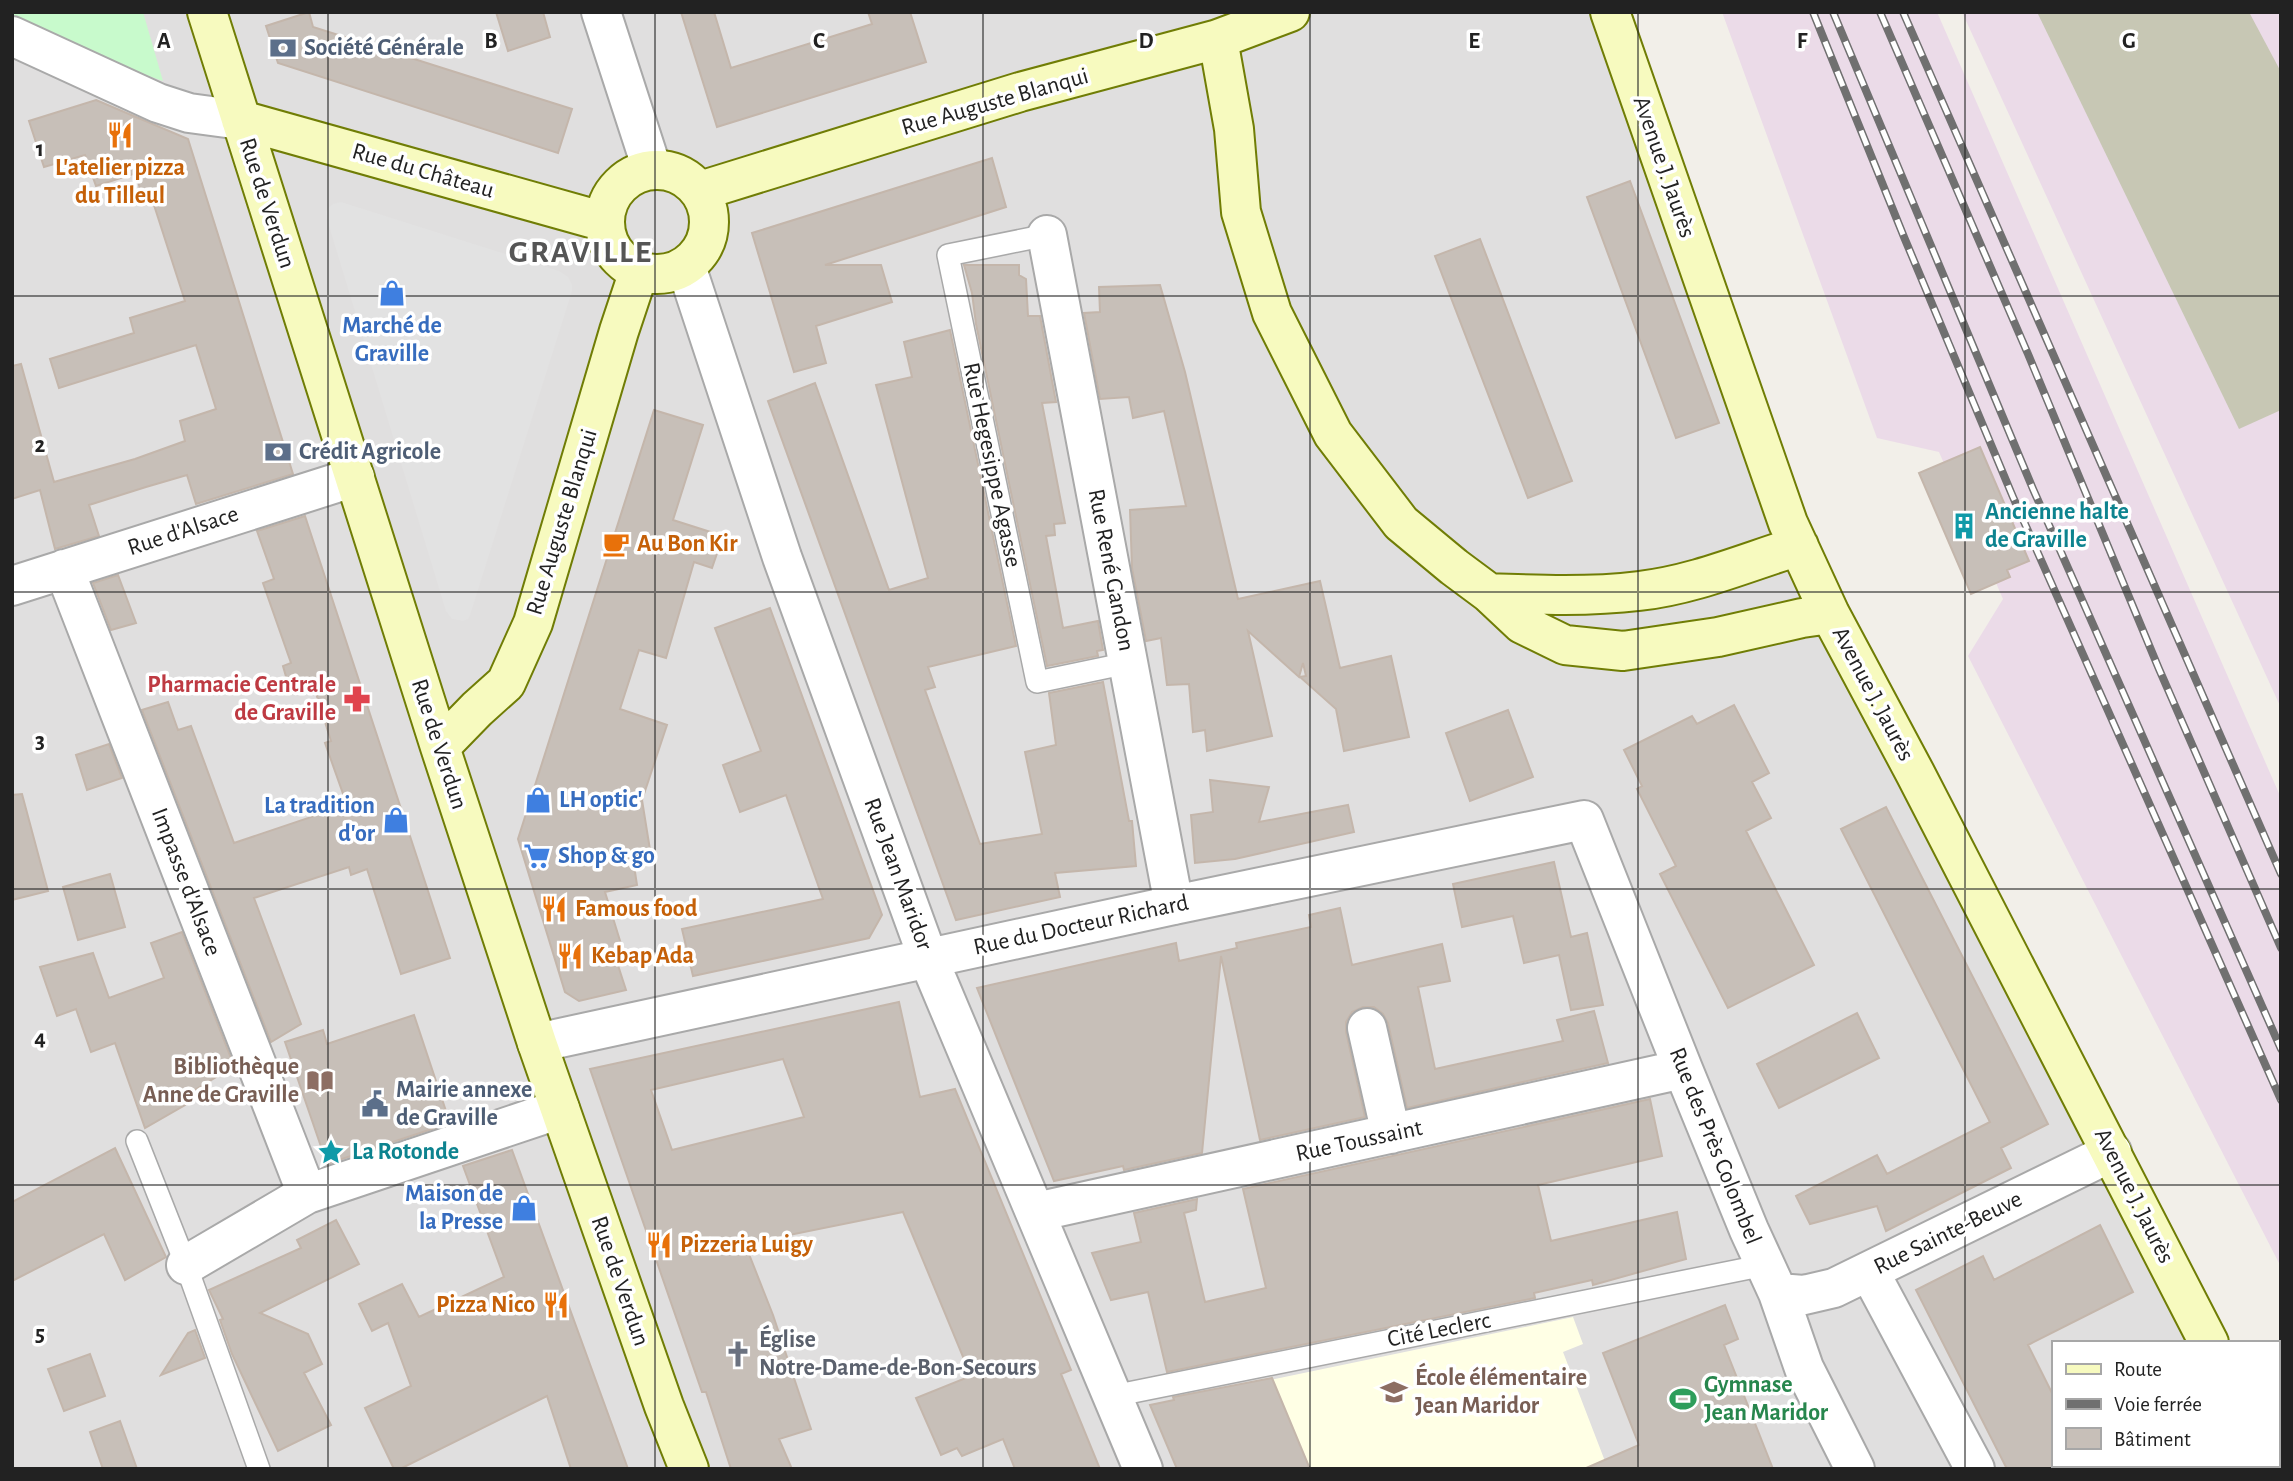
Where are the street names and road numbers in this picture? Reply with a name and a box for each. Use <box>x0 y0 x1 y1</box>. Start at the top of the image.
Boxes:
street label: Rue Auguste Blanqui <box>899 64 1091 140</box>
street label: Avenue J. Jaurès <box>1629 93 1699 241</box>
street label: Rue de Verdun <box>235 135 299 271</box>
street label: Rue du Château <box>349 139 497 203</box>
street label: Rue Hegesippe Agasse <box>959 360 1025 570</box>
street label: Rue Auguste Blanqui <box>522 426 602 618</box>
street label: Rue René Gandon <box>1084 487 1138 653</box>
street label: Rue d'Alsace <box>125 502 241 560</box>
street label: Avenue J. Jaurès <box>1828 623 1918 765</box>
street label: Rue de Verdun <box>407 676 471 812</box>
street label: Rue Jean Maridor <box>859 795 937 954</box>
street label: Impasse d'Alsace <box>147 805 225 959</box>
street label: Rue du Docteur Richard <box>971 890 1191 960</box>
street label: Rue des Près Colombel <box>1665 1044 1765 1248</box>
street label: Rue Toussaint <box>1293 1116 1425 1166</box>
street label: Avenue J. Jaurès <box>2090 1125 2178 1267</box>
street label: Rue Sainte-Beuve <box>1870 1187 2026 1279</box>
street label: Rue de Verdun <box>587 1213 653 1349</box>
street label: Cité Leclerc <box>1385 1308 1493 1352</box>

